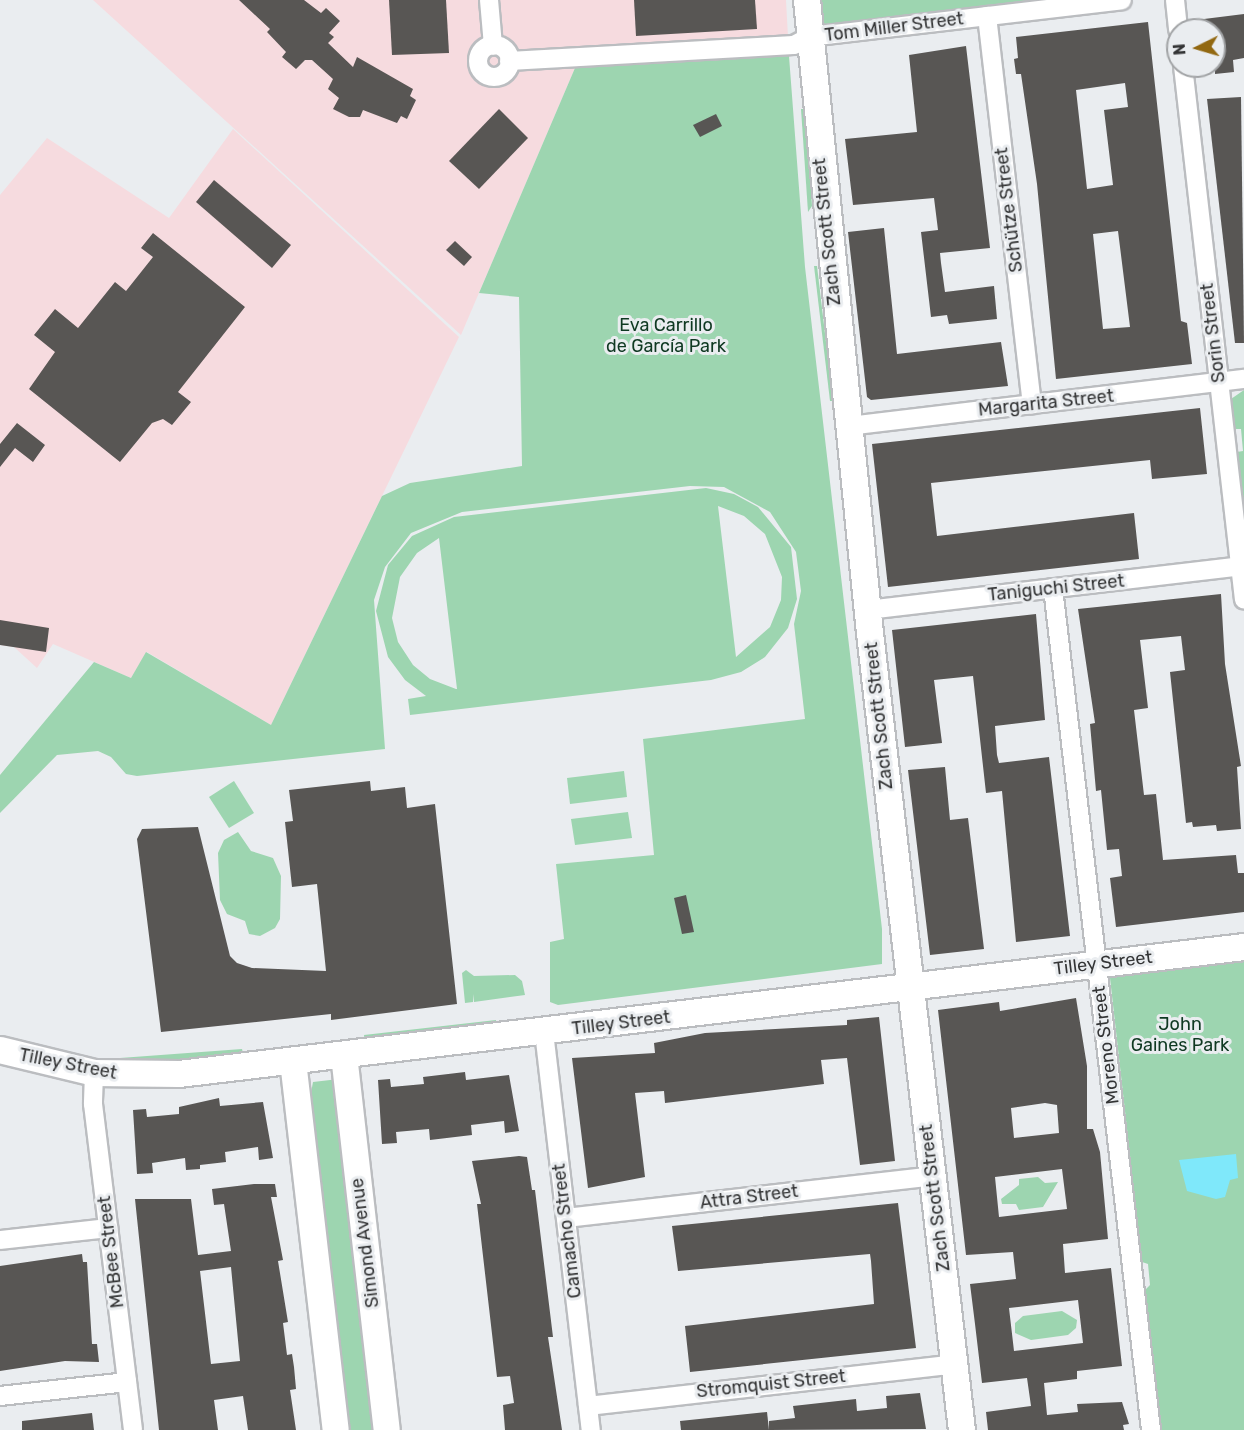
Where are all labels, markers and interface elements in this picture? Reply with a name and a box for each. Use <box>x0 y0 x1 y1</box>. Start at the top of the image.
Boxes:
street label: Tom Miller Street <box>823 8 965 46</box>
north arrow <box>1166 18 1226 78</box>
text: N <box>1170 43 1190 56</box>
street label: Schütze Street <box>991 146 1027 274</box>
street label: Zach Scott Street <box>809 157 845 307</box>
street label: Sorin Street <box>1196 282 1230 384</box>
park label: Eva Carrillo de García Park <box>606 315 726 358</box>
street label: Margarita Street <box>977 385 1115 421</box>
street label: Taniguchi Street <box>987 570 1125 606</box>
street label: Zach Scott Street <box>861 641 897 791</box>
street label: Tilley Street <box>1052 946 1154 980</box>
street label: Moreno Street <box>1088 985 1124 1105</box>
street label: Tilley Street <box>570 1006 672 1040</box>
park label: John Gaines Park <box>1131 1014 1229 1056</box>
street label: Tilley Street <box>17 1044 119 1084</box>
street label: Zach Scott Street <box>915 1123 955 1273</box>
street label: Camacho Street <box>548 1162 586 1300</box>
street label: Simond Avenue <box>346 1177 384 1309</box>
street label: Attra Street <box>699 1180 799 1214</box>
street label: McBee Street <box>93 1195 129 1309</box>
street label: Stromquist Street <box>695 1365 847 1403</box>

